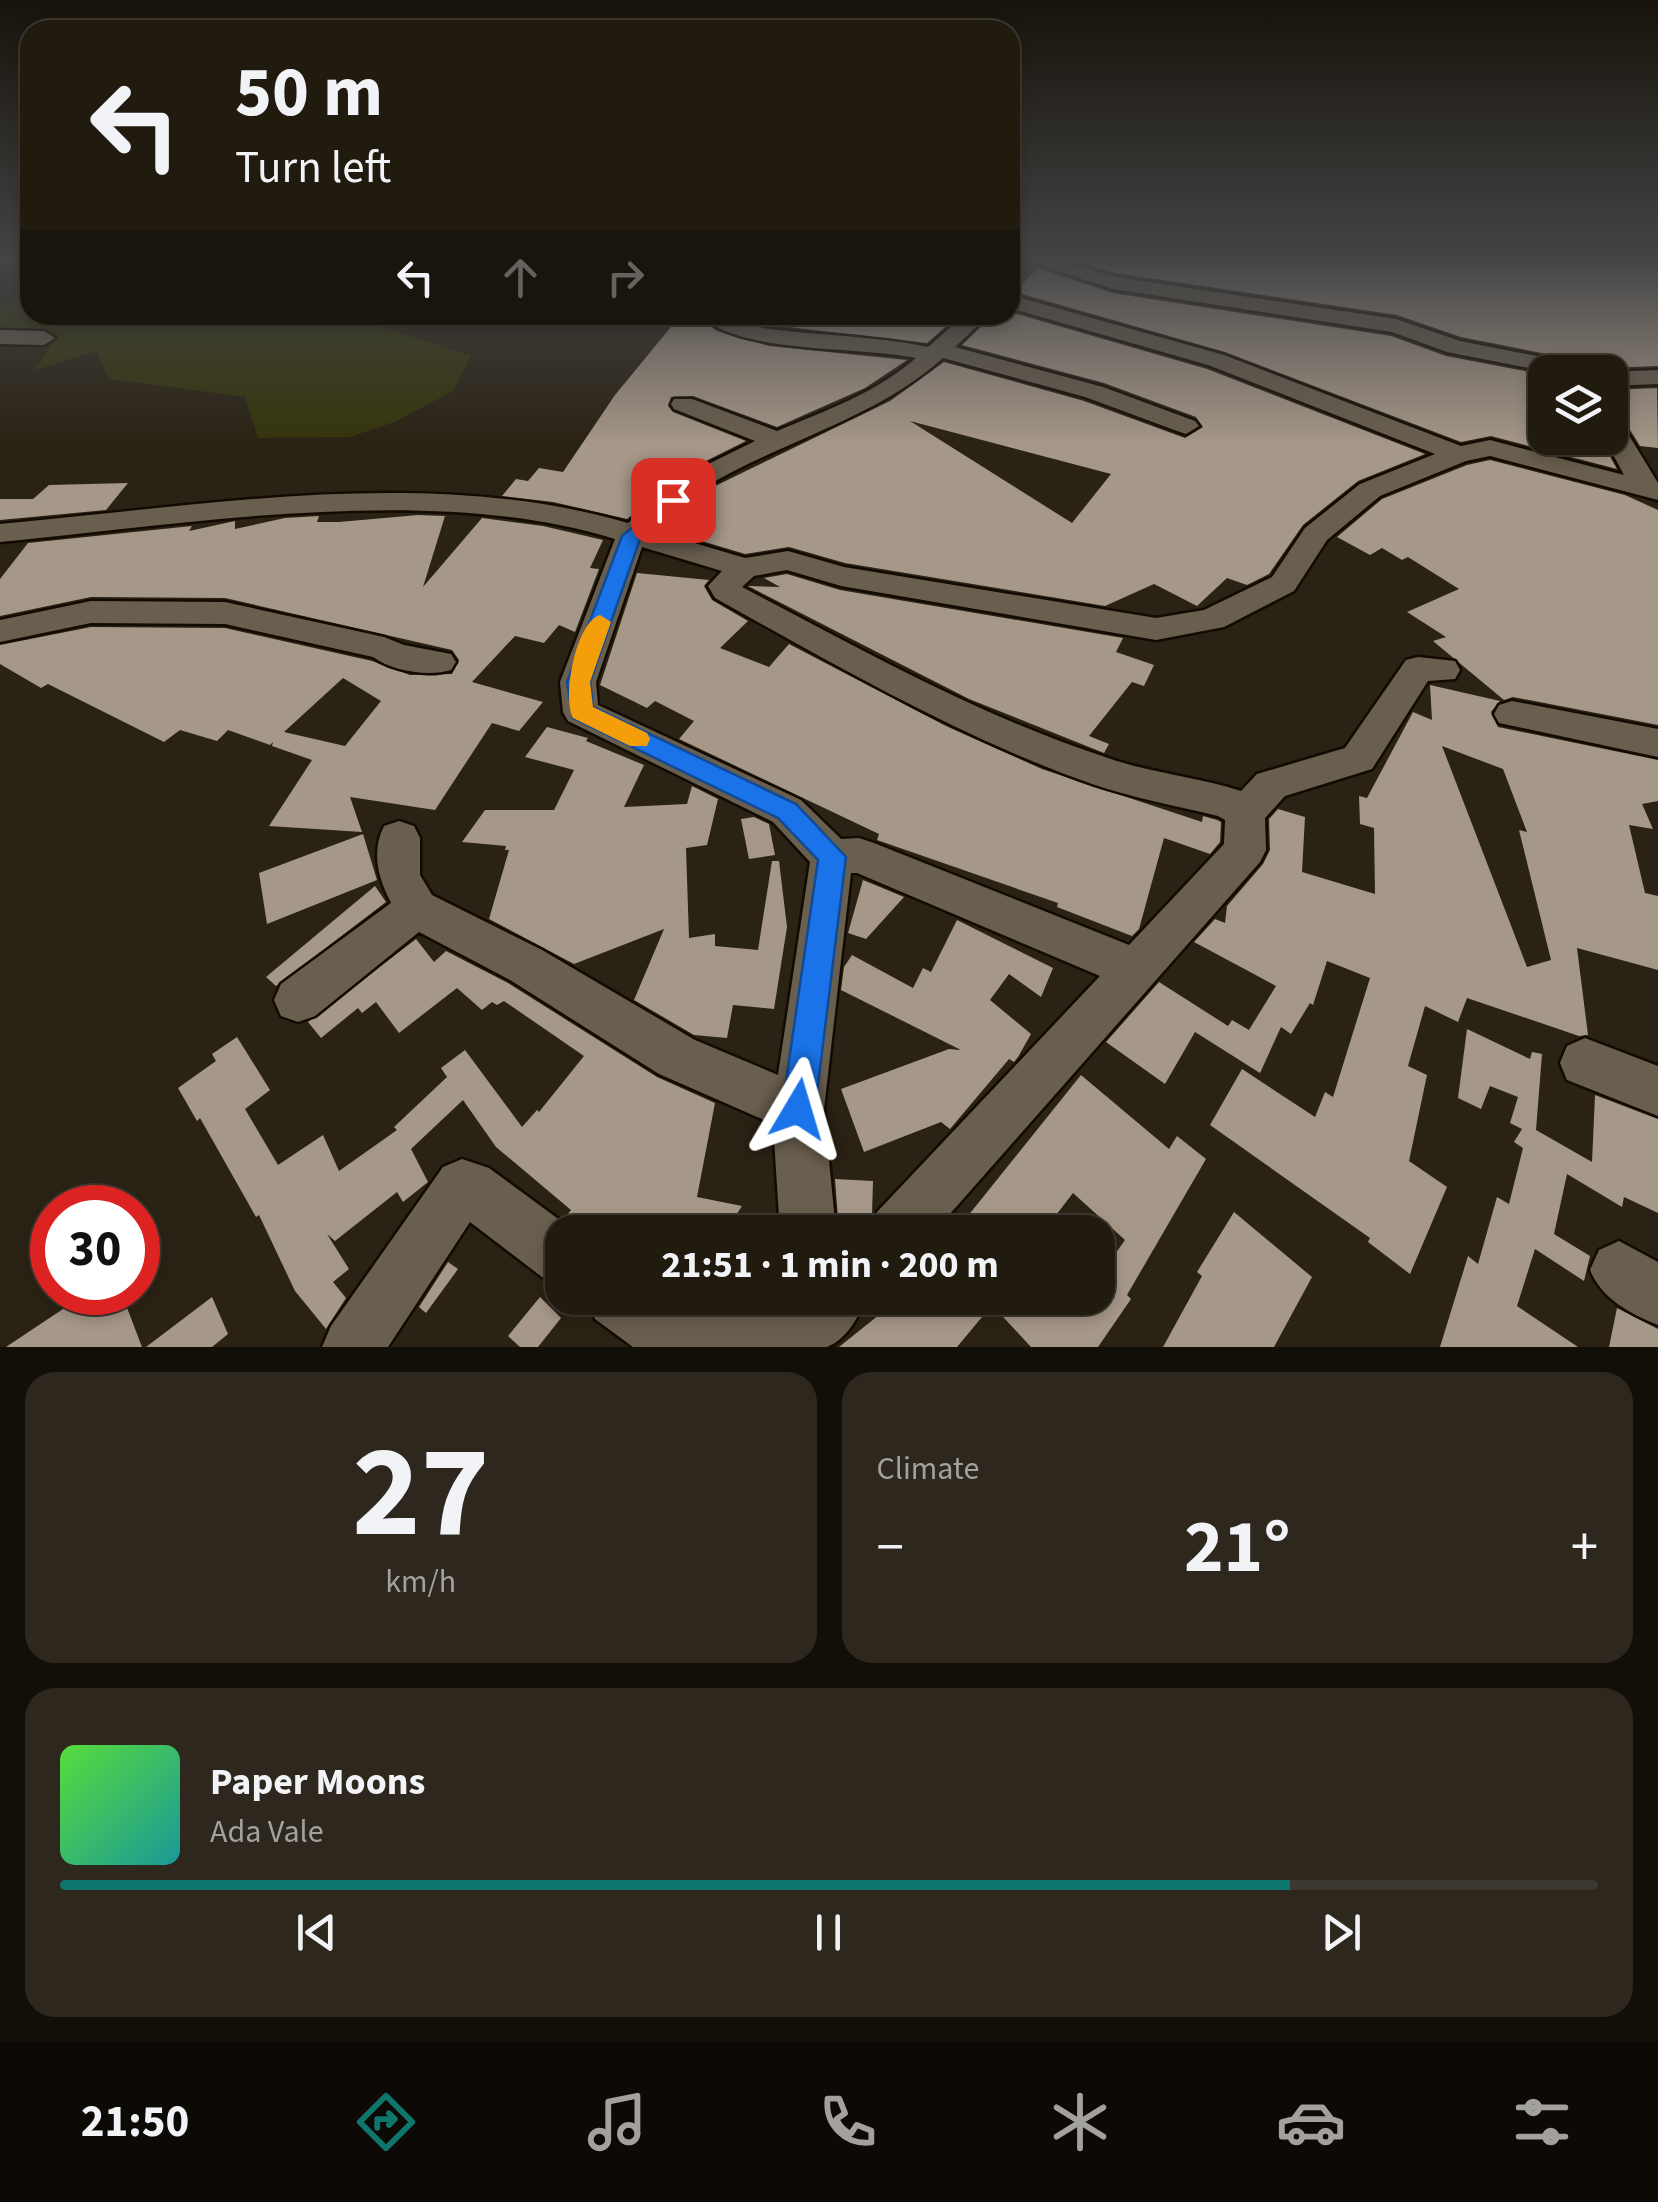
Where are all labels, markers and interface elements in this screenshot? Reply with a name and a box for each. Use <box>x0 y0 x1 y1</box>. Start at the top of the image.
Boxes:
text: 50 m <box>235 43 383 143</box>
icon: left <box>70 60 200 190</box>
text: Turn left <box>235 136 391 200</box>
icon: left <box>388 250 443 305</box>
icon: ahead <box>493 250 548 305</box>
icon: right <box>598 250 653 305</box>
map controls <box>1528 355 1628 455</box>
button: layers <box>1528 355 1628 455</box>
pin <box>631 458 716 543</box>
icon: arrive <box>646 473 701 528</box>
position arrow <box>746 1057 850 1161</box>
speed limit sign: 30 <box>30 1185 160 1315</box>
text: 21:51 · 1 min · 200 m <box>661 1238 999 1292</box>
text: 27 <box>352 1401 489 1586</box>
text: Climate <box>877 1446 979 1492</box>
text: 21° <box>1184 1494 1291 1601</box>
text: − <box>877 1509 904 1587</box>
text: + <box>1571 1509 1598 1587</box>
text: km/h <box>385 1559 456 1605</box>
text: Paper Moons <box>210 1755 425 1809</box>
text: Ada Vale <box>210 1809 324 1855</box>
icon: previous <box>289 1905 344 1960</box>
icon: pause <box>801 1905 856 1960</box>
icon: next <box>1314 1905 1369 1960</box>
icon: directions <box>351 2087 421 2157</box>
icon: music <box>582 2087 652 2157</box>
icon: phone <box>813 2087 883 2157</box>
icon: climate <box>1045 2087 1115 2157</box>
icon: car <box>1276 2087 1346 2157</box>
icon: filters <box>1507 2087 1577 2157</box>
text: 21:50 <box>81 2090 189 2154</box>

